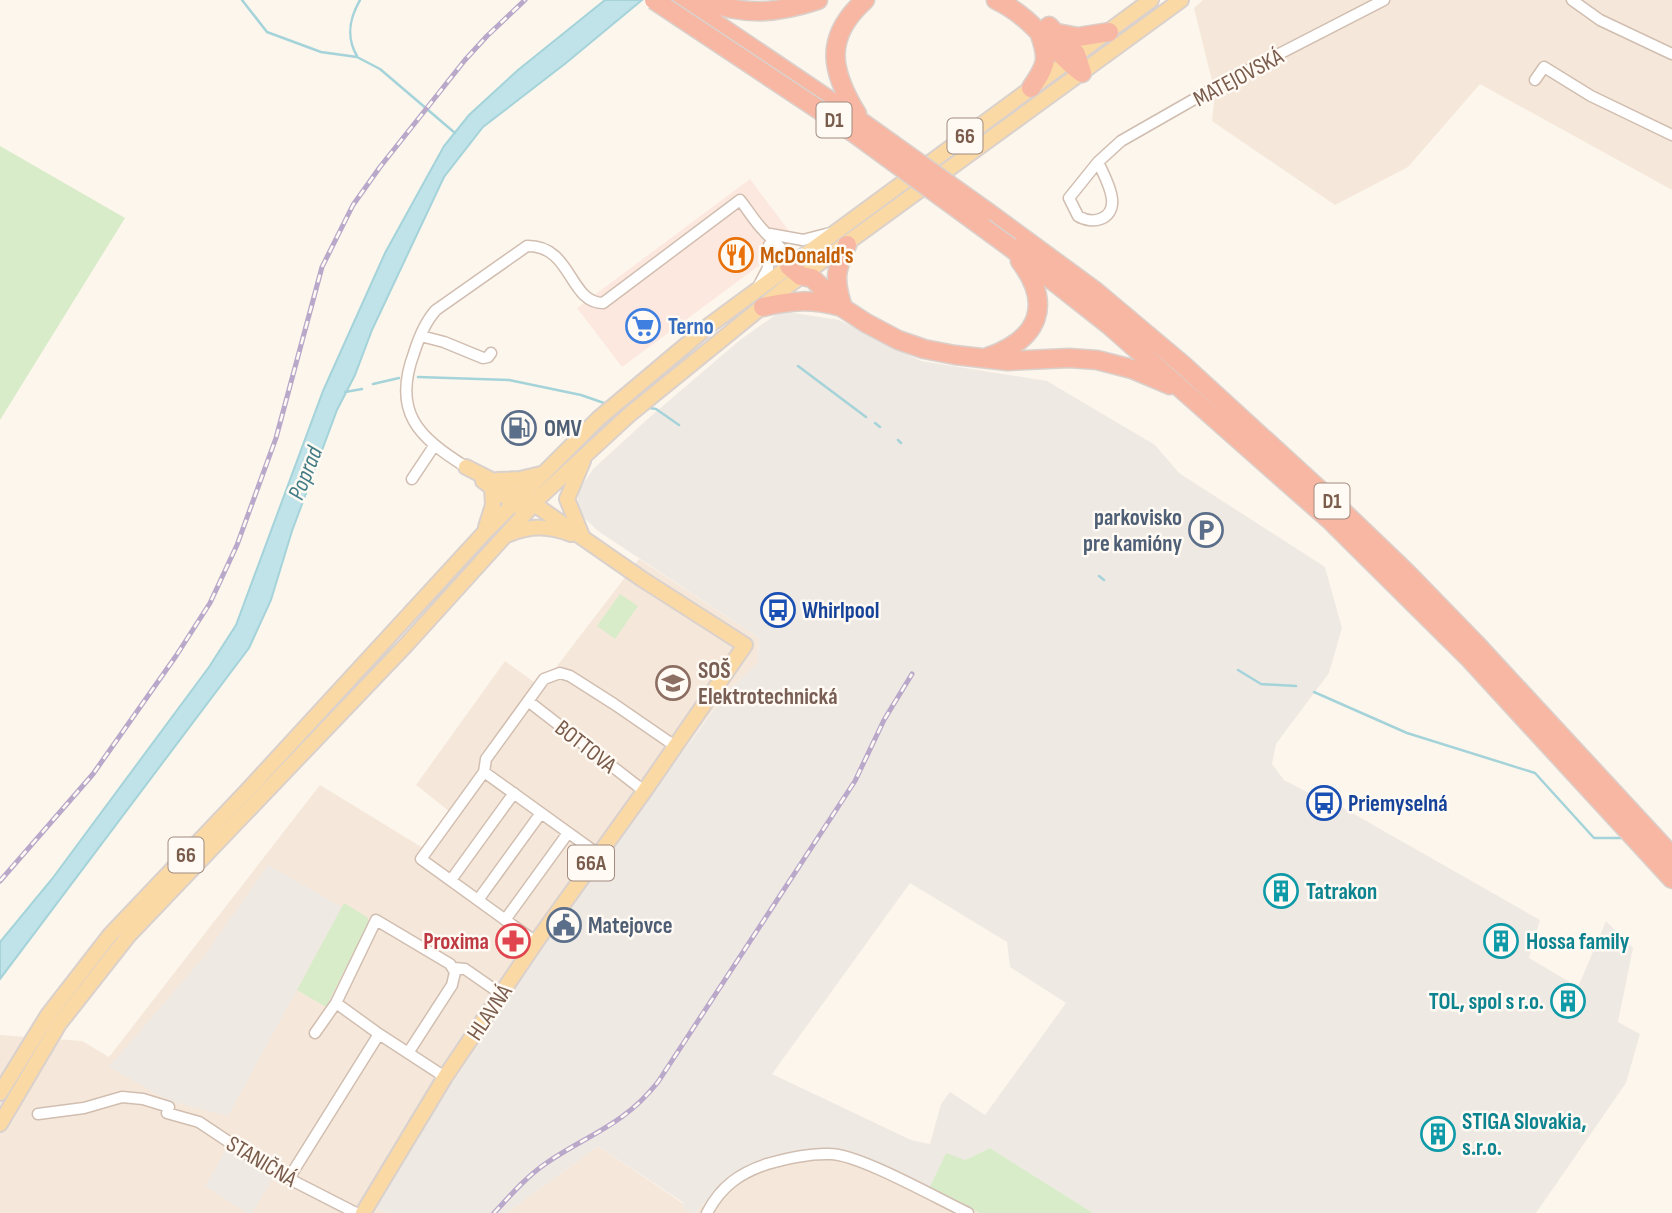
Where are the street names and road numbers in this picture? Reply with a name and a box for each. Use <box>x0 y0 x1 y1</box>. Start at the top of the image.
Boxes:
street label: MATEJOVSKÁ <box>1189 42 1288 113</box>
road number: D1 <box>816 102 852 138</box>
road number: 66 <box>948 118 982 154</box>
road number: D1 <box>1314 484 1350 518</box>
street label: BOTTOVA <box>549 714 622 780</box>
road number: 66 <box>168 838 204 872</box>
road number: 66A <box>568 846 614 880</box>
street label: HLAVNÁ <box>461 979 519 1046</box>
street label: STANIČNÁ <box>221 1130 302 1194</box>

